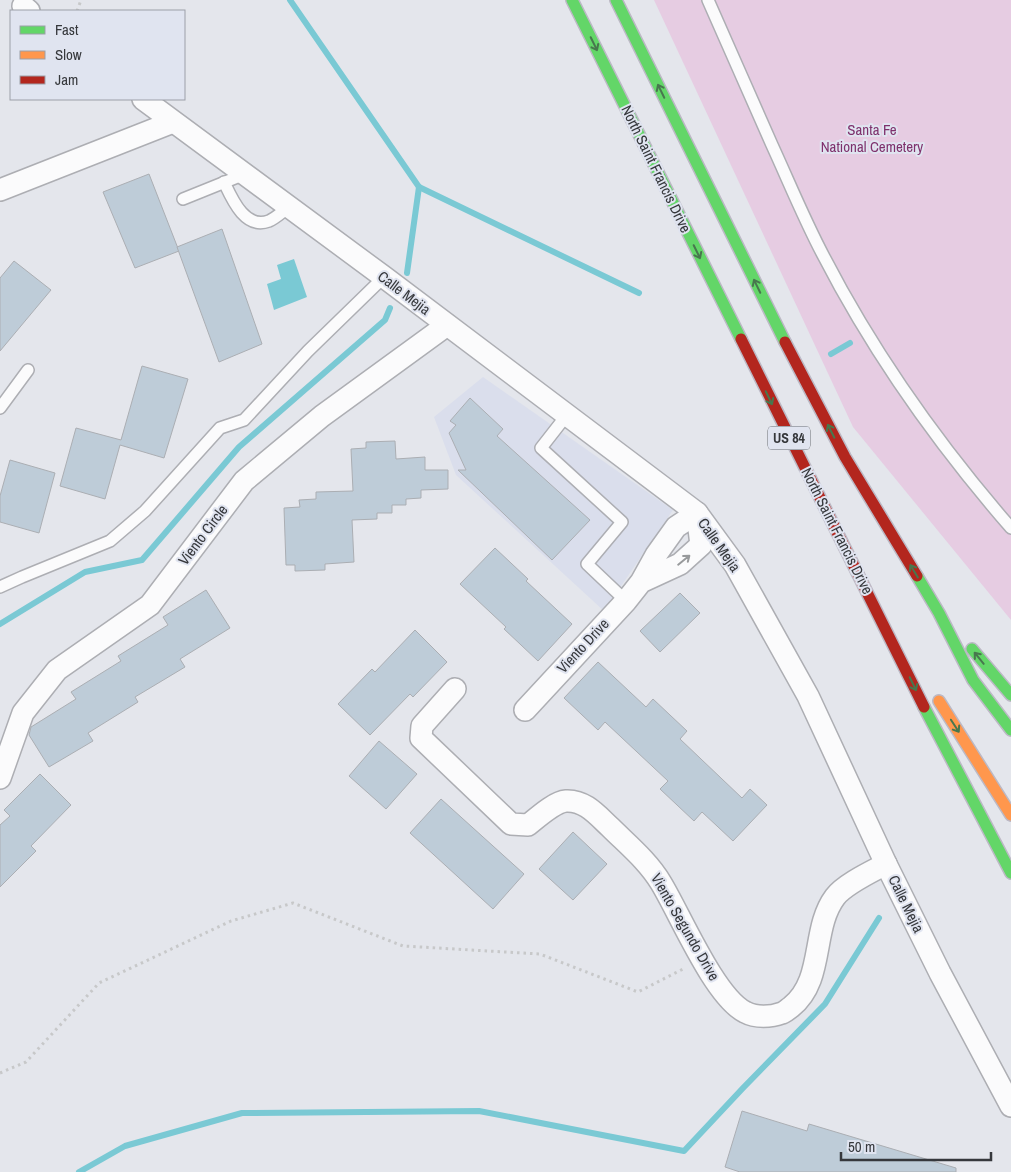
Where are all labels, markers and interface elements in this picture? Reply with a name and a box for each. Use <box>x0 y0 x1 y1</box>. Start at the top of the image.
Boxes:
legend <box>10 10 185 100</box>
text: Fast <box>55 19 79 40</box>
one-way arrow <box>590 36 599 51</box>
text: Slow <box>55 44 82 65</box>
text: Jam <box>55 69 78 90</box>
one-way arrow <box>656 84 665 99</box>
street label: North Saint Francis Drive <box>616 102 697 236</box>
park label: Santa Fe National Cemetery <box>821 119 924 157</box>
one-way arrow <box>693 244 702 259</box>
street label: Calle Mejia <box>373 266 435 320</box>
one-way arrow <box>752 279 761 294</box>
one-way arrow <box>765 390 775 405</box>
one-way arrow <box>826 424 835 439</box>
road number: US 84 <box>768 426 810 449</box>
street label: North Saint Francis Drive <box>796 464 879 598</box>
street label: Viento Circle <box>173 500 232 569</box>
street label: Calle Mejia <box>693 513 746 576</box>
one-way arrow <box>677 554 690 565</box>
one-way arrow <box>908 564 918 578</box>
street label: Viento Drive <box>552 613 614 678</box>
one-way arrow <box>974 652 985 665</box>
one-way arrow <box>908 676 918 691</box>
one-way arrow <box>950 719 960 733</box>
street label: Viento Segundo Drive <box>646 869 725 984</box>
street label: Calle Mejia <box>884 872 929 936</box>
scale bar <box>841 1130 991 1162</box>
text: 50 m <box>848 1136 875 1157</box>

